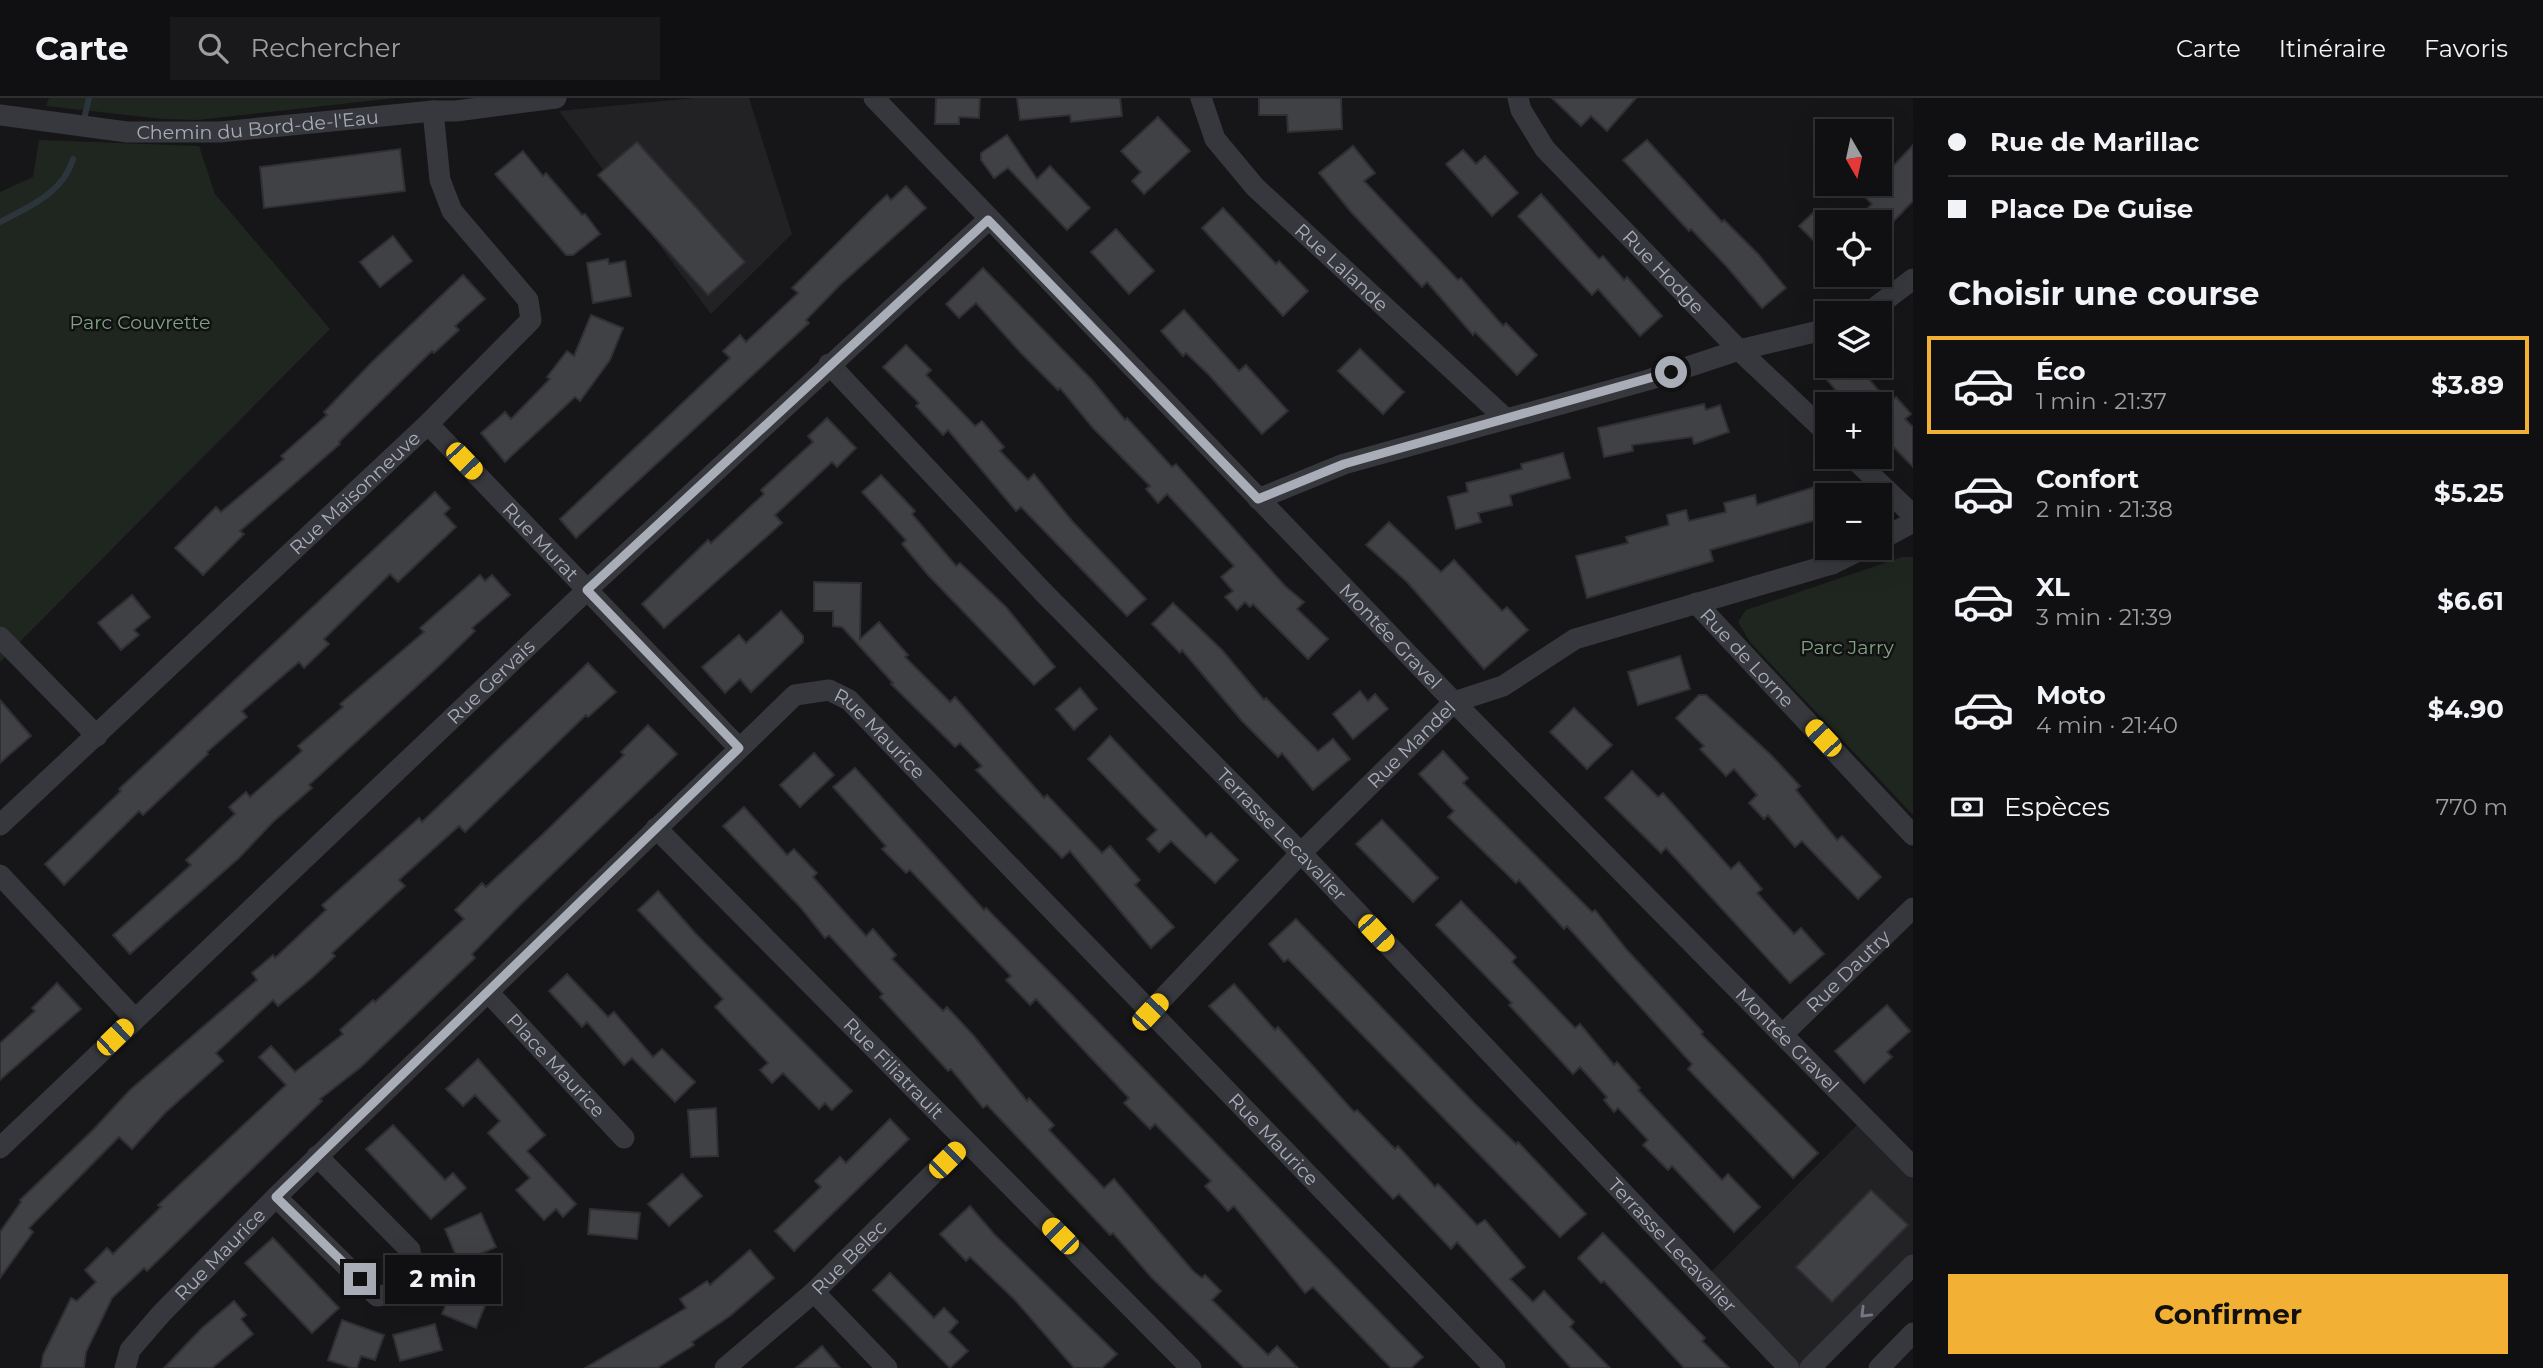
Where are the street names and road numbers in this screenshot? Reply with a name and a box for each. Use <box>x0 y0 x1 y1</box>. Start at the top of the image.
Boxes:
street label: Chemin du Bord-de-l'Eau <box>136 105 380 144</box>
street label: Rue Lalande <box>1290 219 1393 316</box>
street label: Rue Hodge <box>1618 226 1709 319</box>
street label: Rue Maisonneuve <box>285 427 425 560</box>
street label: Rue Murat <box>498 498 584 586</box>
street label: Montée Gravel <box>1334 579 1446 694</box>
street label: Rue de Lorne <box>1695 604 1799 712</box>
street label: Rue Gervais <box>442 635 540 729</box>
street label: Rue Maurice <box>830 683 930 784</box>
street label: Rue Mandel <box>1363 696 1460 793</box>
street label: Terrasse Lecavalier <box>1212 763 1351 906</box>
street label: Rue Dautry <box>1801 925 1896 1017</box>
street label: Montée Gravel <box>1731 983 1844 1097</box>
street label: Place Maurice <box>502 1009 610 1122</box>
street label: Rue Filiatrault <box>839 1013 949 1124</box>
street label: Rue Maurice <box>1223 1088 1323 1191</box>
street label: Terrasse Lecavalier <box>1603 1173 1741 1318</box>
street label: Rue Maurice <box>170 1204 270 1305</box>
street label: Rue Belec <box>807 1216 891 1300</box>

